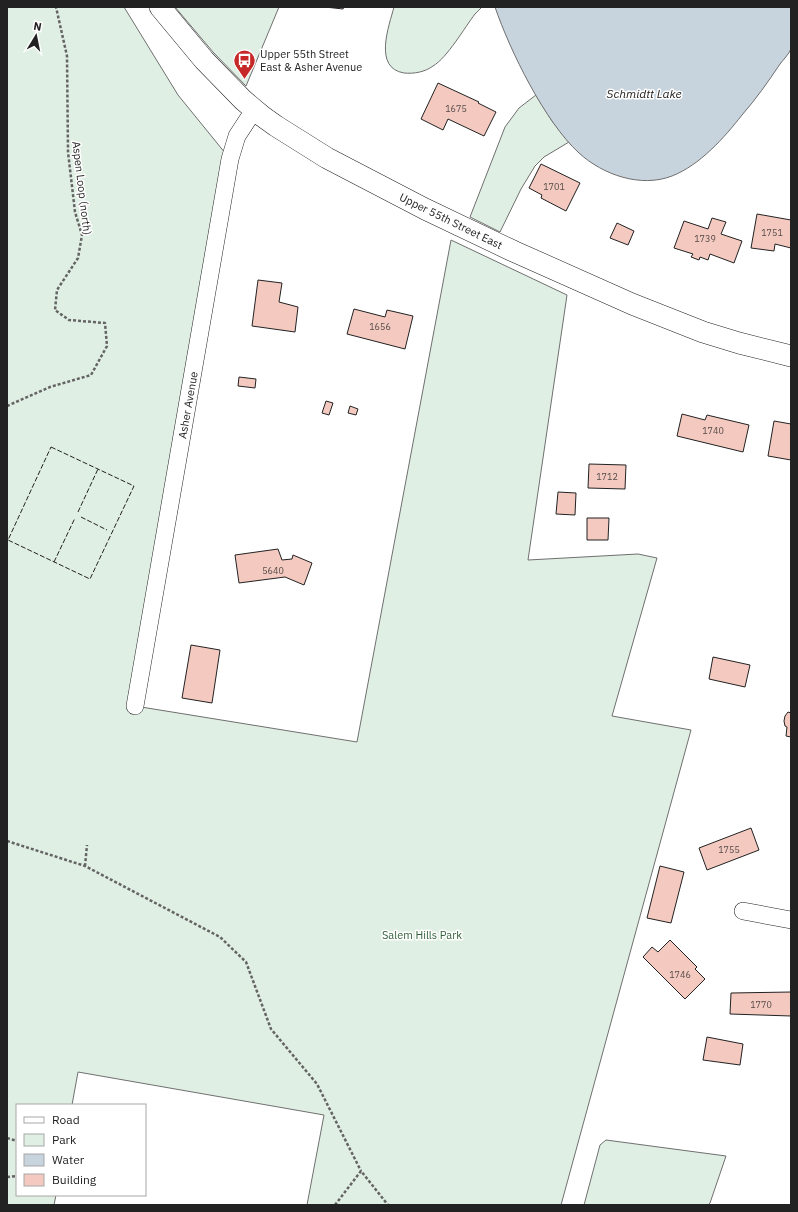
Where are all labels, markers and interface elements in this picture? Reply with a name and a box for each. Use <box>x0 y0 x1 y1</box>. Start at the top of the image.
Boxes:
north arrow <box>16 16 56 56</box>
text: N <box>33 19 43 34</box>
bus stop icon: Upper 55th Street East & Asher Avenue <box>231 47 257 80</box>
place label: Upper 55th Street East & Asher Avenue <box>260 47 362 74</box>
water label: Schmidtt Lake <box>606 86 682 101</box>
house number: 1675 <box>445 103 467 114</box>
street label: Aspen Loop (north) <box>69 140 95 236</box>
house number: 1701 <box>543 181 565 192</box>
street label: Upper 55th Street East <box>397 190 505 252</box>
house number: 1751 <box>761 227 783 238</box>
house number: 1739 <box>694 233 716 244</box>
house number: 1656 <box>369 321 391 332</box>
street label: Asher Avenue <box>175 370 201 440</box>
house number: 1740 <box>702 425 724 436</box>
house number: 1712 <box>596 471 618 482</box>
house number: 5640 <box>262 565 284 576</box>
house number: 1755 <box>718 844 740 855</box>
park label: Salem Hills Park <box>382 928 462 942</box>
house number: 1746 <box>669 969 691 980</box>
house number: 1770 <box>750 999 772 1010</box>
legend <box>16 1104 146 1196</box>
text: Road <box>52 1112 80 1127</box>
text: Park <box>52 1132 77 1147</box>
text: Water <box>52 1152 85 1167</box>
text: Building <box>52 1172 97 1187</box>

